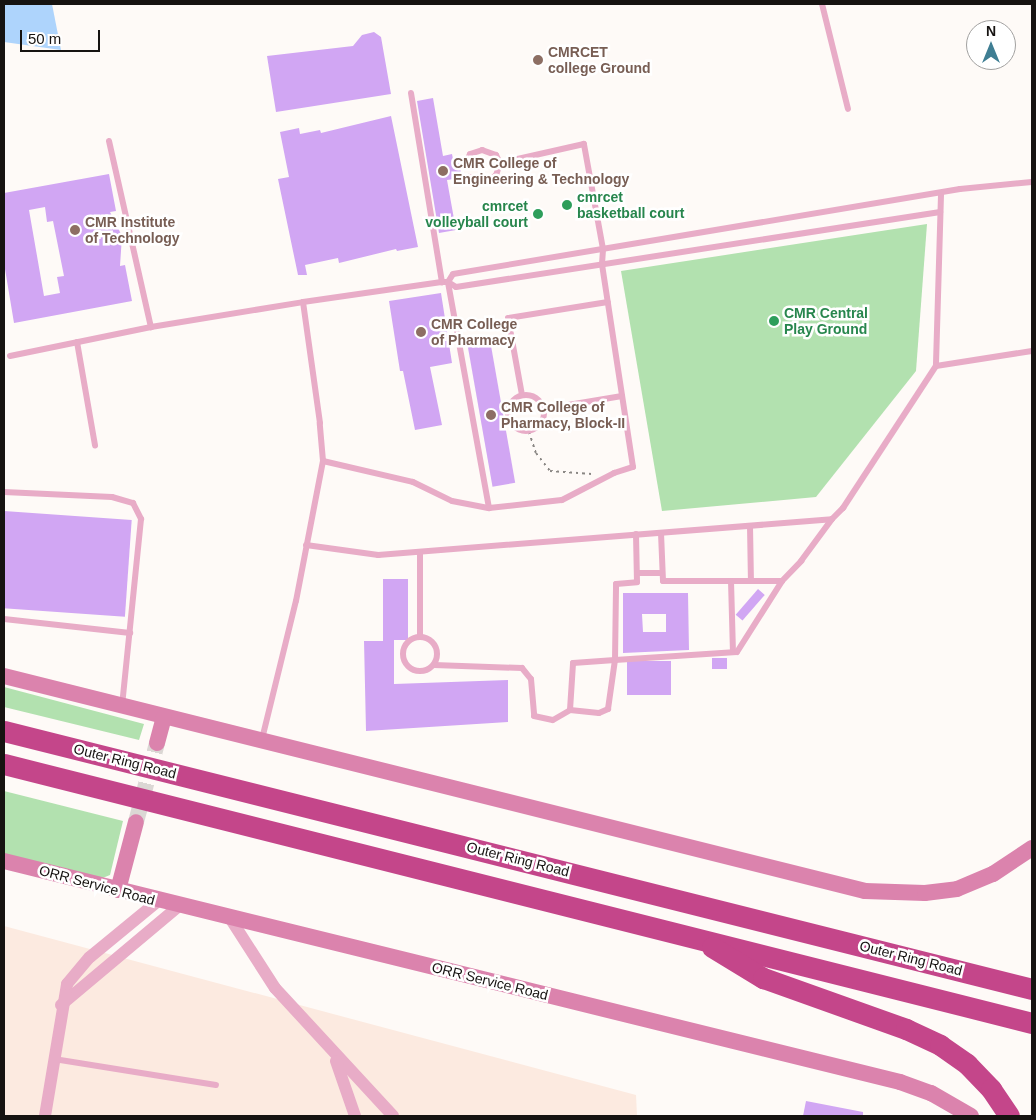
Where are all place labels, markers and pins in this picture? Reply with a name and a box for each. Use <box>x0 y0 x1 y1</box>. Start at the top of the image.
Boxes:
place label: CMRCET college Ground <box>548 44 651 76</box>
marker: CMRCET college Ground <box>532 54 544 66</box>
place label: CMR College of Engineering & Technology <box>453 155 629 188</box>
marker: CMR College of Engineering & Technology <box>437 165 449 177</box>
place label: cmrcet basketball court <box>577 189 684 222</box>
place label: cmrcet volleyball court <box>425 198 528 230</box>
marker: cmrcet basketball court <box>561 199 573 211</box>
marker: cmrcet volleyball court <box>532 208 544 220</box>
place label: CMR Institute of Technology <box>85 214 180 246</box>
marker: CMR Institute of Technology <box>69 224 81 236</box>
place label: CMR Central Play Ground <box>784 305 868 338</box>
marker: CMR Central Play Ground <box>768 315 780 327</box>
place label: CMR College of Pharmacy <box>431 316 517 348</box>
marker: CMR College of Pharmacy <box>415 326 427 338</box>
place label: CMR College of Pharmacy, Block-II <box>501 399 625 432</box>
marker: CMR College of Pharmacy, Block-II <box>485 409 497 421</box>

